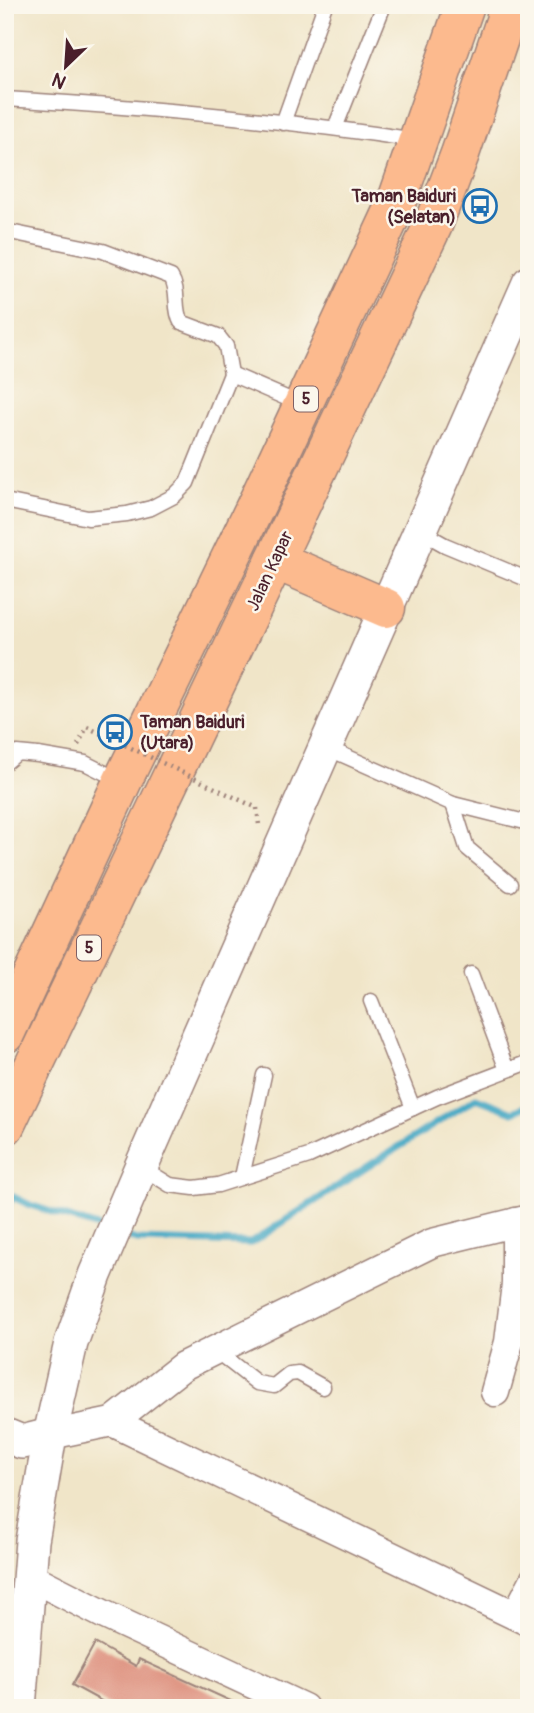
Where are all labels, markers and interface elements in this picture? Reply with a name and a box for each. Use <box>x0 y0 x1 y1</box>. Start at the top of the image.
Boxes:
north arrow <box>32 32 102 102</box>
text: N <box>48 67 70 94</box>
place label: Taman Baiduri (Selatan) <box>351 185 456 229</box>
bus stop icon: Taman Baiduri (Selatan) <box>461 187 499 225</box>
road number: 5 <box>294 386 318 412</box>
street label: Jalan Kapar <box>241 527 299 615</box>
place label: Taman Baiduri (Utara) <box>139 711 244 755</box>
bus stop icon: Taman Baiduri (Utara) <box>96 713 134 751</box>
road number: 5 <box>77 936 101 960</box>

